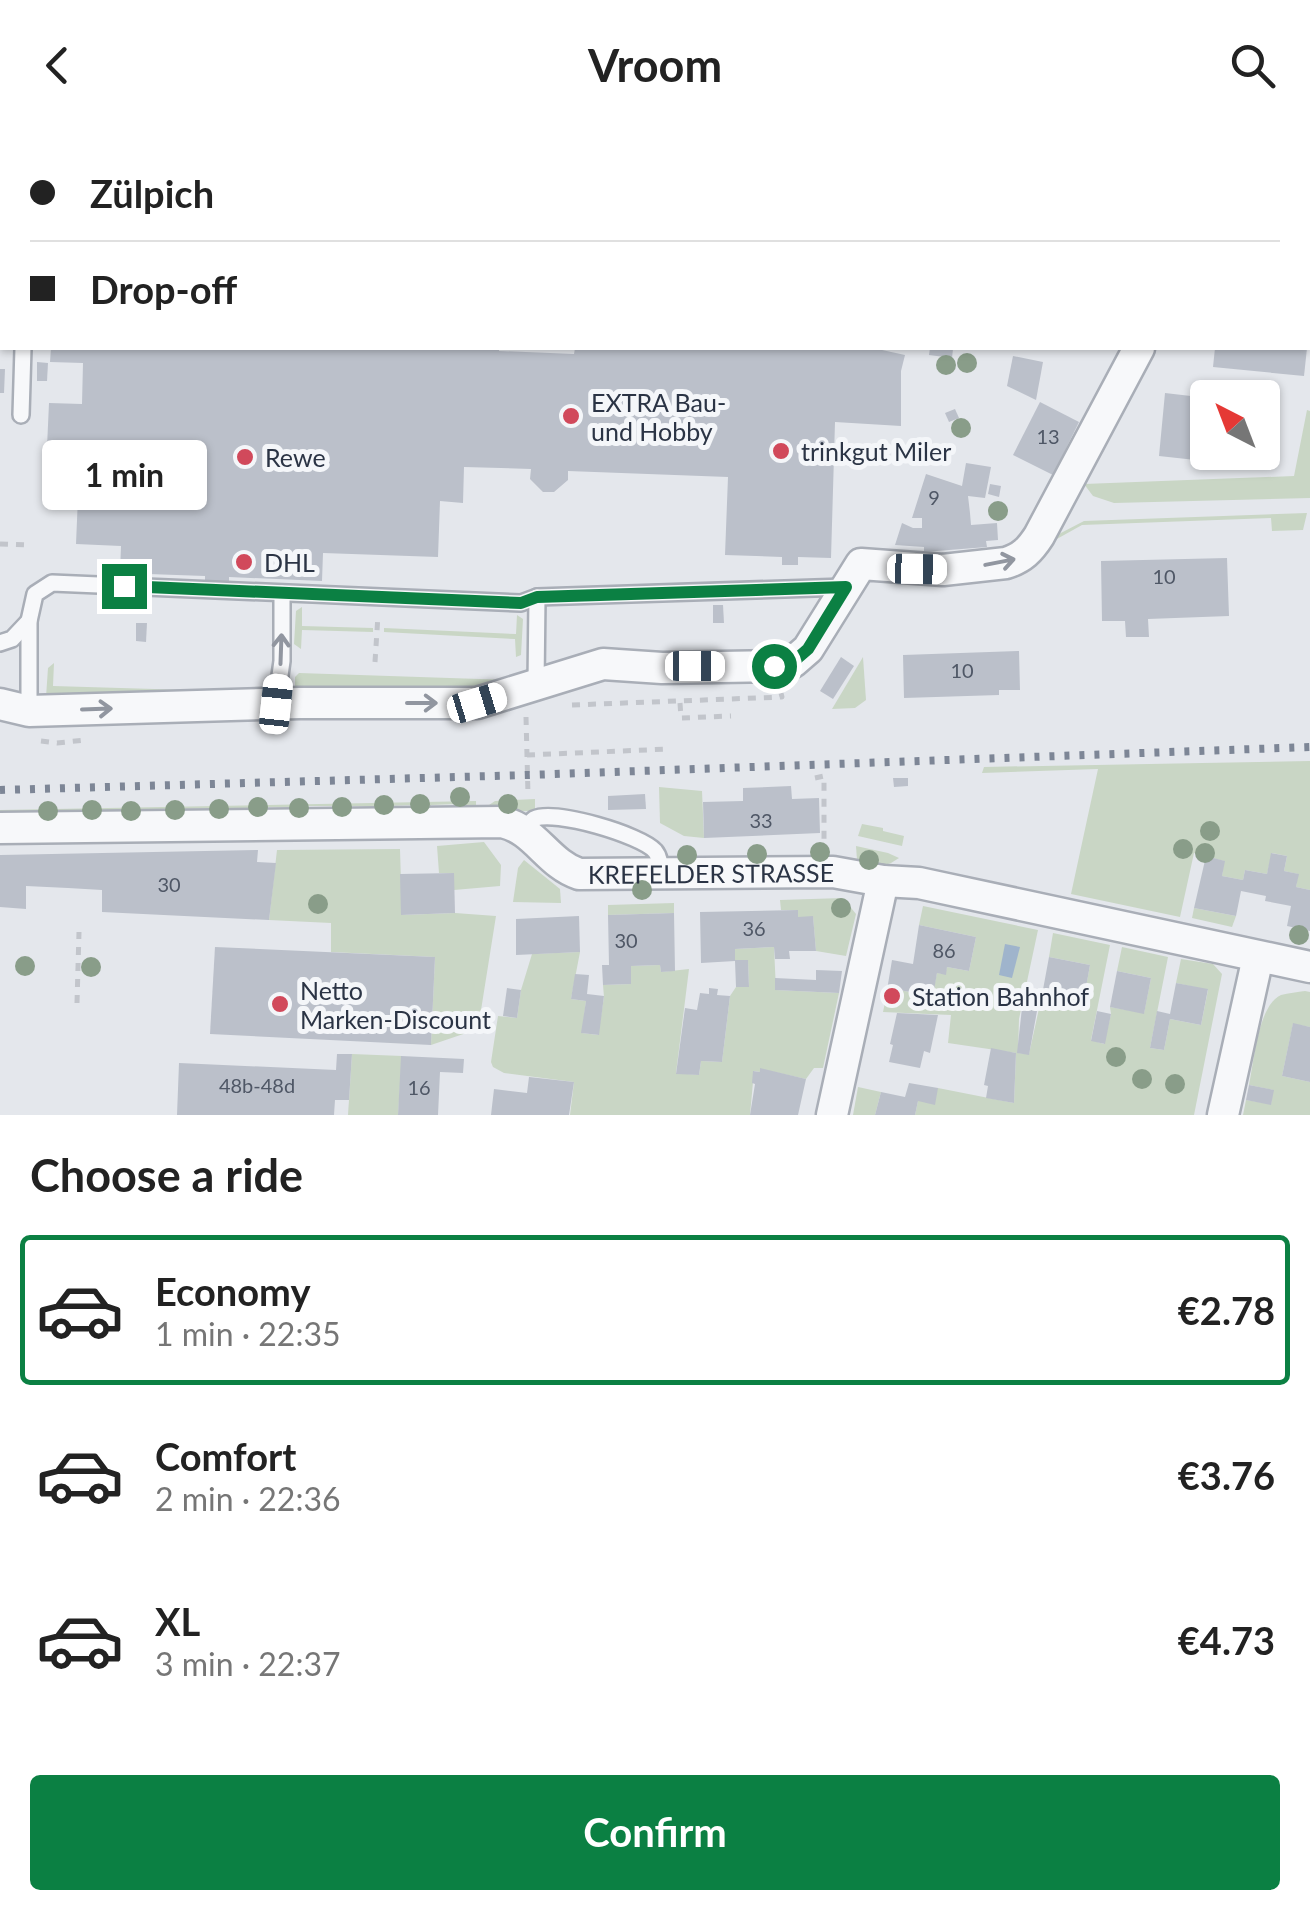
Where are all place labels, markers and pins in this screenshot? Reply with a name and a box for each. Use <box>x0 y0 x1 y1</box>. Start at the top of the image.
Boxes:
place label: EXTRA Bau- und Hobby <box>591 387 726 446</box>
marker: EXTRA Bau- und Hobby <box>560 405 582 427</box>
place label: trinkgut Miler <box>801 436 951 466</box>
marker: trinkgut Miler <box>770 440 792 462</box>
place label: Rewe <box>265 442 326 472</box>
marker: Rewe <box>234 446 256 468</box>
place label: DHL <box>264 547 315 577</box>
marker: DHL <box>233 551 255 573</box>
place label: Netto Marken-Discount <box>300 975 491 1034</box>
place label: Station Bahnhof <box>912 981 1089 1011</box>
marker: Station Bahnhof <box>881 985 903 1007</box>
marker: Netto Marken-Discount <box>269 993 291 1015</box>

